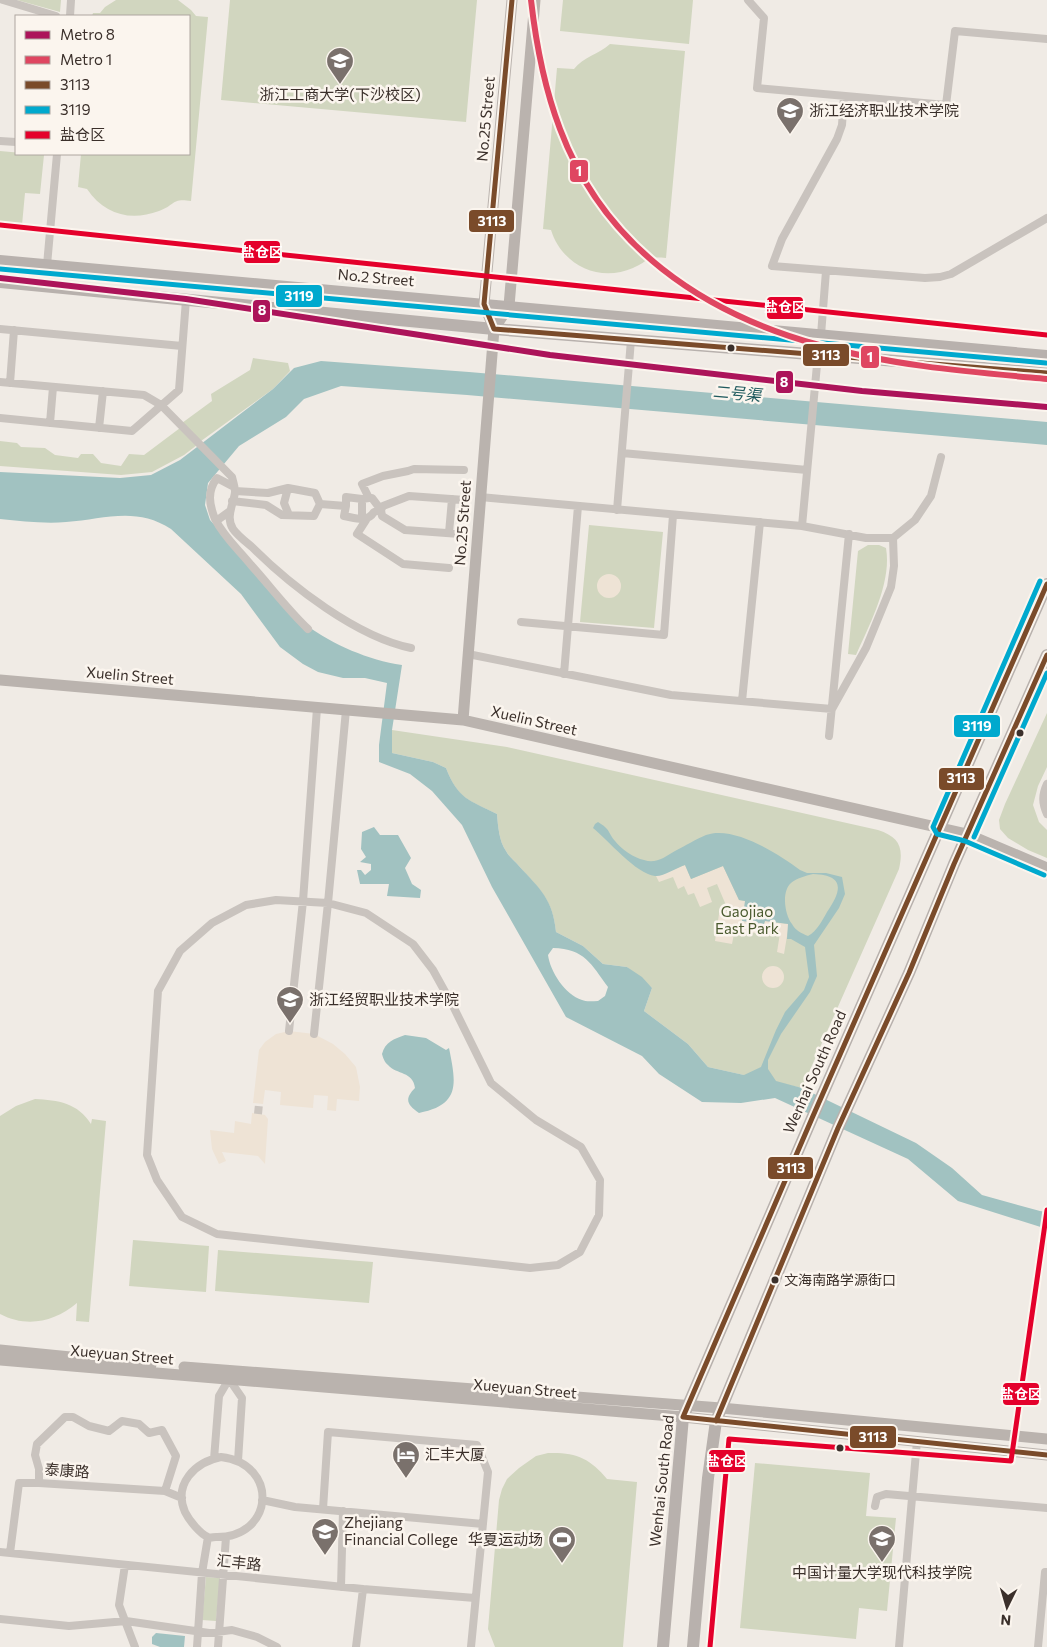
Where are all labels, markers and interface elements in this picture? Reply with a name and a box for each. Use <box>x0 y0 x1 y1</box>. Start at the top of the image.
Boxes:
legend <box>15 15 190 155</box>
text: Metro 8 <box>60 25 115 43</box>
school or university icon: 浙江工商大学(下沙校区) <box>325 46 355 85</box>
text: Metro 1 <box>60 50 112 68</box>
text: 3113 <box>60 75 90 93</box>
street label: No.25 Street <box>472 75 498 162</box>
place label: 浙江工商大学(下沙校区) <box>259 85 421 103</box>
school or university icon: 浙江经济职业技术学院 <box>775 96 805 135</box>
text: 3119 <box>60 100 91 118</box>
place label: 浙江经济职业技术学院 <box>809 101 959 119</box>
text: 盐仓区 <box>60 125 105 143</box>
line badge: 1 <box>569 159 589 183</box>
text: 1 <box>576 162 582 179</box>
line badge: 3113 <box>468 209 515 233</box>
text: 3113 <box>478 212 506 229</box>
line badge: 盐仓区 <box>243 240 281 264</box>
text: 盐仓区 <box>241 243 283 260</box>
street label: No.2 Street <box>337 265 415 289</box>
line badge: 3119 <box>275 284 323 308</box>
text: 3119 <box>284 287 314 304</box>
line badge: 盐仓区 <box>766 296 804 320</box>
text: 盐仓区 <box>764 298 806 315</box>
line badge: 8 <box>252 299 271 323</box>
text: 8 <box>258 301 267 318</box>
unlabelled marker <box>726 343 736 353</box>
line badge: 3113 <box>802 343 850 367</box>
line badge: 1 <box>860 345 880 369</box>
text: 3113 <box>812 346 840 363</box>
text: 1 <box>867 348 873 365</box>
line badge: 8 <box>775 370 794 394</box>
text: 8 <box>780 373 789 390</box>
water label: 二号渠 <box>712 381 764 404</box>
street label: No.25 Street <box>450 480 474 566</box>
street label: Xuelin Street <box>86 662 175 688</box>
street label: Xuelin Street <box>489 701 579 739</box>
line badge: 3119 <box>953 714 1001 738</box>
text: 3119 <box>962 717 992 734</box>
unlabelled marker <box>1015 728 1025 738</box>
line badge: 3113 <box>938 767 985 791</box>
text: 3113 <box>947 769 975 786</box>
park label: Gaojiao East Park <box>715 902 779 937</box>
school or university icon: 浙江经贸职业技术学院 <box>275 985 305 1024</box>
place label: 浙江经贸职业技术学院 <box>309 990 459 1008</box>
street label: Wenhai South Road <box>779 1007 849 1136</box>
line badge: 3113 <box>767 1156 814 1180</box>
text: 3113 <box>777 1159 805 1176</box>
place label: 文海南路学源街口 <box>784 1271 896 1288</box>
marker: 文海南路学源街口 <box>770 1275 780 1285</box>
street label: Xueyuan Street <box>70 1341 175 1367</box>
street label: Xueyuan Street <box>473 1375 578 1401</box>
line badge: 盐仓区 <box>1002 1382 1040 1406</box>
text: 盐仓区 <box>1000 1385 1042 1402</box>
street label: Wenhai South Road <box>645 1414 677 1548</box>
line badge: 3113 <box>849 1425 897 1449</box>
text: 3113 <box>859 1428 887 1445</box>
hotel icon: 汇丰大厦 <box>391 1440 421 1479</box>
unlabelled marker <box>835 1443 845 1453</box>
place label: 汇丰大厦 <box>425 1445 485 1463</box>
line badge: 盐仓区 <box>708 1449 746 1473</box>
text: 盐仓区 <box>706 1452 748 1469</box>
street label: 泰康路 <box>44 1459 90 1481</box>
place label: Zhejiang Financial College <box>344 1513 458 1548</box>
school or university icon: Zhejiang Financial College <box>310 1517 340 1556</box>
school or university icon: 中国计量大学现代科技学院 <box>867 1524 897 1563</box>
sports icon: 华夏运动场 <box>547 1525 577 1564</box>
place label: 华夏运动场 <box>468 1530 543 1548</box>
street label: 汇丰路 <box>216 1551 262 1573</box>
place label: 中国计量大学现代科技学院 <box>792 1563 972 1581</box>
north arrow <box>982 1582 1032 1632</box>
text: N <box>1000 1612 1012 1629</box>

